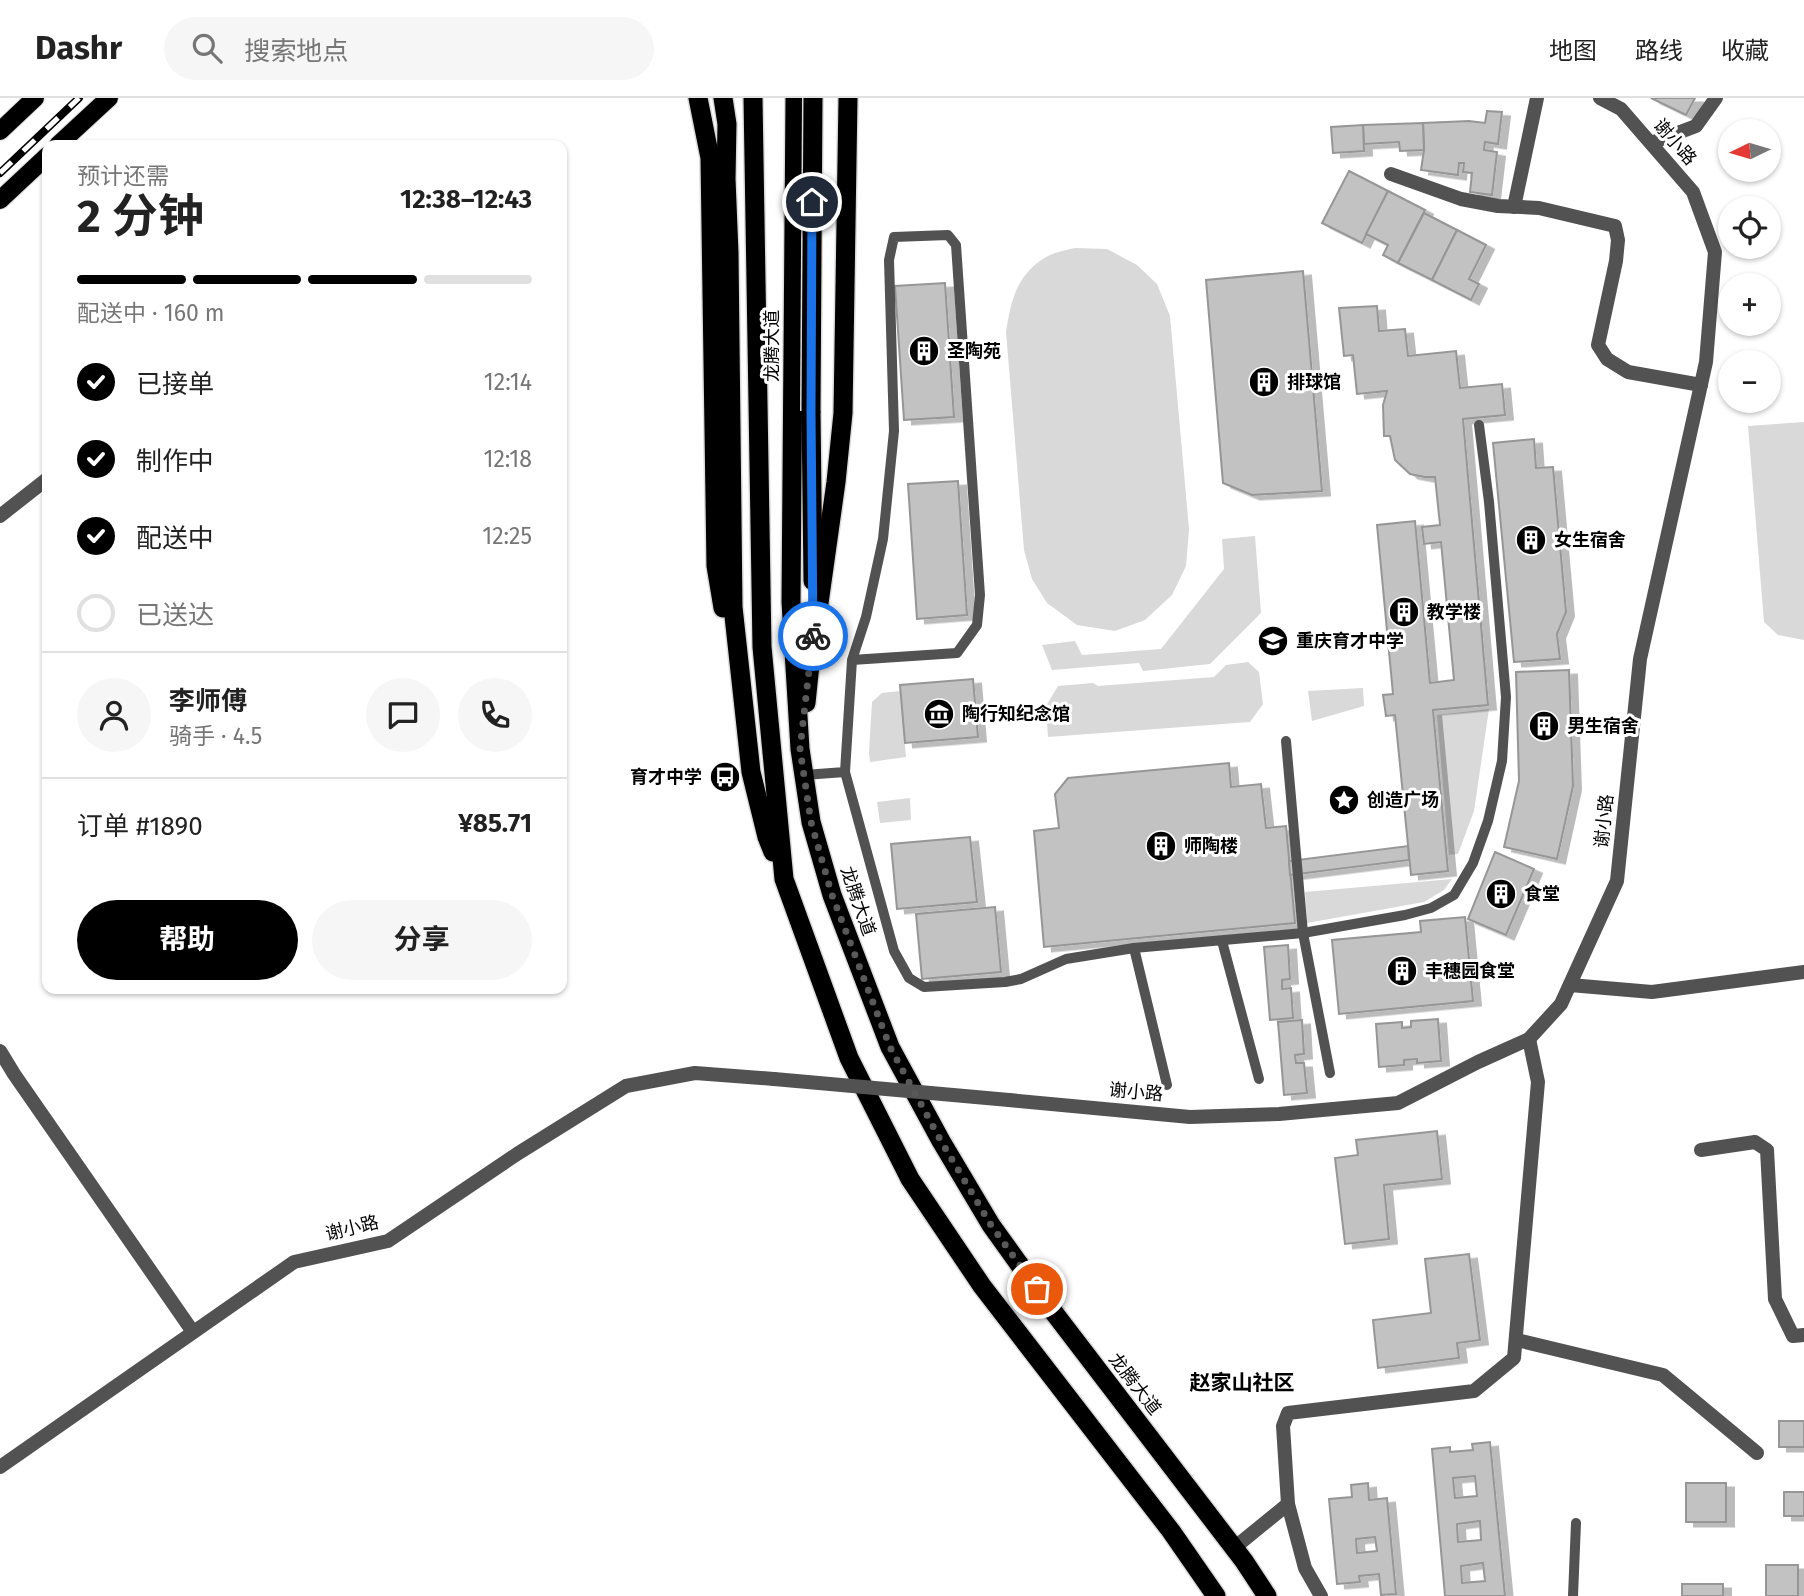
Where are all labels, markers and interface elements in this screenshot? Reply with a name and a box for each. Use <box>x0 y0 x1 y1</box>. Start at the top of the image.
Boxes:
search box <box>164 17 654 80</box>
text: Dashr <box>35 28 122 68</box>
icon: search <box>188 29 226 67</box>
text: 搜索地点 <box>244 36 348 67</box>
text: 地图 <box>1549 37 1597 65</box>
text: 路线 <box>1635 37 1683 65</box>
text: 收藏 <box>1721 37 1769 65</box>
street label: 谢小路 <box>1649 114 1701 170</box>
north arrow <box>1718 119 1782 182</box>
map controls <box>1718 119 1781 413</box>
text: 预计还需 <box>77 162 169 190</box>
pin <box>782 172 842 232</box>
icon: home <box>793 183 831 221</box>
text: 12:38–12:43 <box>400 184 532 215</box>
text: 2 分钟 <box>77 189 204 244</box>
button: locate <box>1718 196 1781 259</box>
button: + <box>1718 273 1781 336</box>
text: 配送中 · 160 m <box>77 299 225 327</box>
street label: 龙腾大道 <box>761 310 783 382</box>
building icon: 圣陶苑 <box>907 334 941 368</box>
place label: 圣陶苑 <box>947 340 1001 362</box>
button: − <box>1718 350 1781 413</box>
icon: check <box>77 363 115 401</box>
building icon: 排球馆 <box>1247 365 1281 399</box>
text: 12:14 <box>484 368 532 396</box>
text: 已接单 <box>136 369 214 400</box>
place label: 排球馆 <box>1287 371 1341 393</box>
icon: check <box>77 440 115 478</box>
text: 12:18 <box>483 445 532 473</box>
text: 制作中 <box>136 446 214 477</box>
icon: check <box>77 517 115 555</box>
text: 12:25 <box>482 522 532 550</box>
text: 配送中 <box>136 523 214 554</box>
building icon: 女生宿舍 <box>1514 523 1548 557</box>
place label: 女生宿舍 <box>1554 529 1626 551</box>
building icon: 教学楼 <box>1387 595 1421 629</box>
text: 已送达 <box>136 600 214 631</box>
courier <box>778 601 848 671</box>
place label: 教学楼 <box>1427 601 1481 623</box>
icon: bike <box>794 617 832 655</box>
school or university icon: 重庆育才中学 <box>1256 624 1290 658</box>
place label: 重庆育才中学 <box>1296 630 1404 652</box>
button: person <box>77 678 151 752</box>
button: chat <box>366 678 440 752</box>
button: phone <box>458 678 532 752</box>
text: 李师傅 <box>169 686 247 717</box>
museum icon: 陶行知纪念馆 <box>922 697 956 731</box>
place label: 陶行知纪念馆 <box>962 703 1070 725</box>
building icon: 男生宿舍 <box>1527 709 1561 743</box>
place label: 男生宿舍 <box>1567 715 1639 737</box>
text: 骑手 · 4.5 <box>169 722 262 750</box>
bus stop icon: 育才中学 <box>708 760 742 794</box>
place label: 育才中学 <box>630 766 702 788</box>
place icon: 创造广场 <box>1327 783 1361 817</box>
place label: 创造广场 <box>1367 789 1439 811</box>
street label: 谢小路 <box>1590 793 1618 849</box>
text: ¥85.71 <box>458 808 532 839</box>
text: 订单 #1890 <box>77 811 203 842</box>
building icon: 师陶楼 <box>1144 829 1178 863</box>
place label: 师陶楼 <box>1184 835 1238 857</box>
street label: 龙腾大道 <box>836 863 880 939</box>
building icon: 食堂 <box>1484 877 1518 911</box>
place label: 食堂 <box>1524 883 1560 905</box>
button: 帮助 <box>77 900 298 980</box>
button: 分享 <box>312 900 532 980</box>
building icon: 丰穗园食堂 <box>1385 954 1419 988</box>
place label: 丰穗园食堂 <box>1425 960 1515 982</box>
street label: 谢小路 <box>1108 1079 1164 1105</box>
street label: 谢小路 <box>323 1211 381 1245</box>
pin <box>1007 1259 1067 1319</box>
icon: bag <box>1018 1270 1056 1308</box>
street label: 龙腾大道 <box>1104 1349 1166 1419</box>
district label: 赵家山社区 <box>1190 1370 1295 1396</box>

